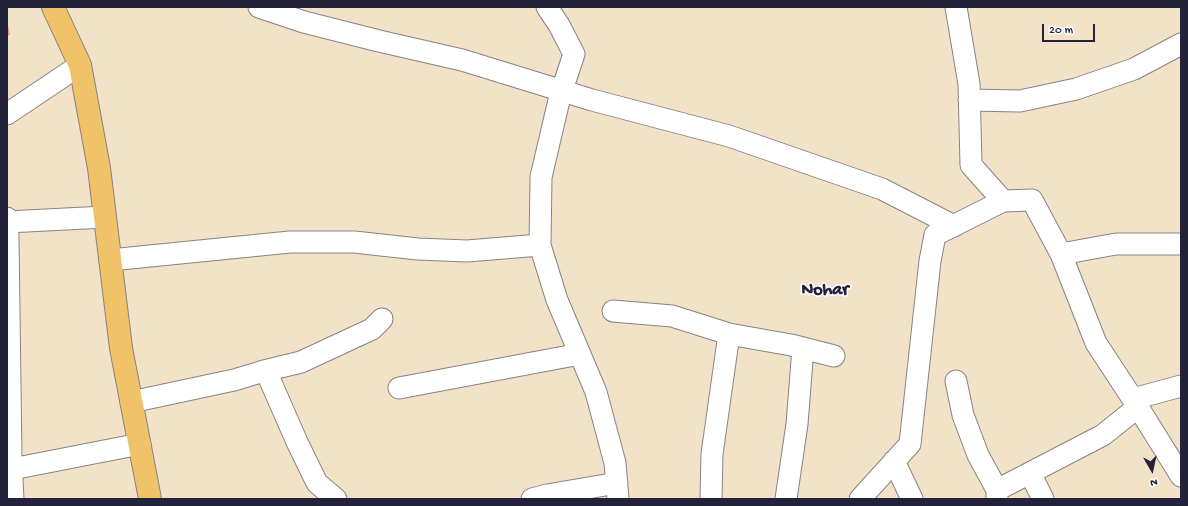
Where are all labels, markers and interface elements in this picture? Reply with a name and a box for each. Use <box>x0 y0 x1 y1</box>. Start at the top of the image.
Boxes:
scale bar <box>1044 16 1097 42</box>
text: 20 m <box>1049 24 1073 38</box>
district label: Nohar <box>801 280 849 302</box>
north arrow <box>1132 450 1172 490</box>
text: N <box>1149 475 1158 488</box>

